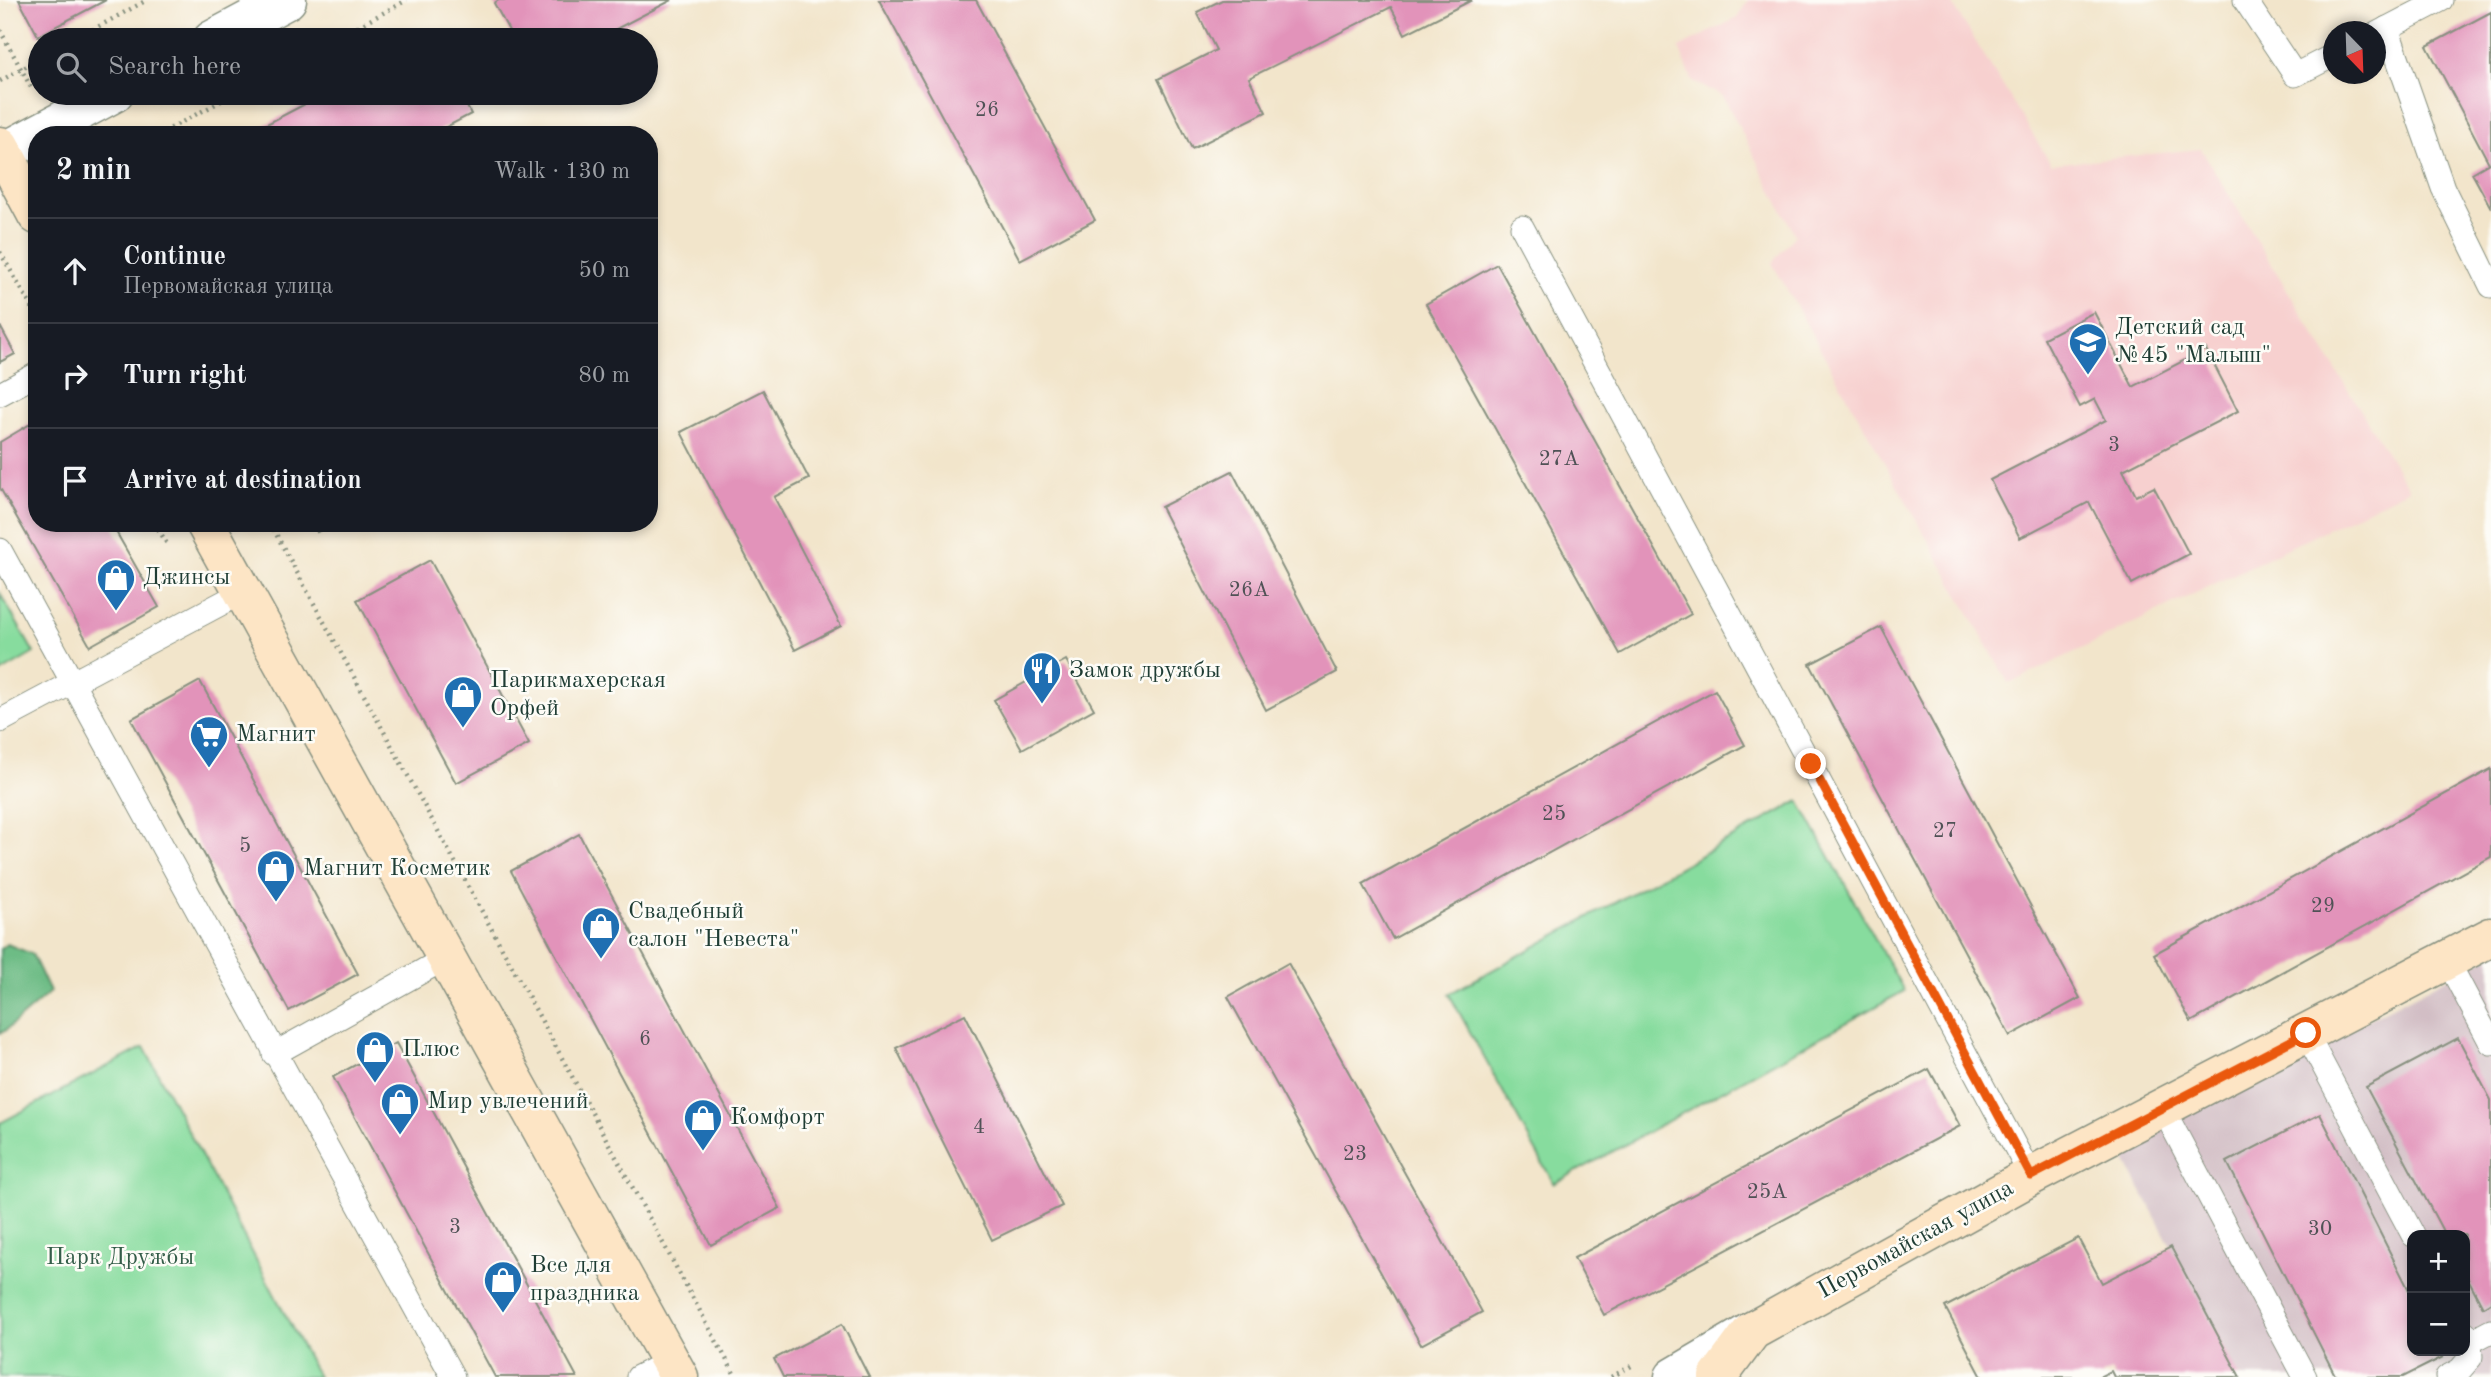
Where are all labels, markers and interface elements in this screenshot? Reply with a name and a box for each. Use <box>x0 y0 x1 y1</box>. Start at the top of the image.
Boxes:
north arrow <box>2323 21 2386 84</box>
search box <box>28 28 658 105</box>
icon: search <box>52 48 90 86</box>
text: Search here <box>108 54 241 80</box>
house number: 26 <box>975 100 999 121</box>
text: 2 min <box>56 156 131 186</box>
text: Walk · 130 m <box>494 160 630 183</box>
text: Continue <box>123 244 226 270</box>
icon: ahead <box>56 252 94 290</box>
text: 50 m <box>579 259 630 282</box>
text: Первомайская улица <box>123 275 333 298</box>
place label: Детский сад №45 "Малыш" <box>2115 316 2271 368</box>
school or university icon: Детский сад №45 "Малыш" <box>2067 321 2109 376</box>
icon: right <box>56 357 94 395</box>
text: Turn right <box>123 363 246 389</box>
text: 80 m <box>579 364 630 387</box>
house number: 3 <box>2108 435 2120 456</box>
house number: 27А <box>1539 449 1579 470</box>
icon: arrive <box>56 462 94 500</box>
text: Arrive at destination <box>123 468 362 494</box>
shop icon: Джинсы <box>95 557 137 612</box>
place label: Джинсы <box>143 566 230 590</box>
house number: 26А <box>1229 580 1269 601</box>
restaurant icon: Замок дружбы <box>1021 650 1063 705</box>
place label: Замок дружбы <box>1069 659 1221 683</box>
place label: Парикмахерская Орфей <box>490 669 666 721</box>
shop icon: Парикмахерская Орфей <box>442 674 484 729</box>
supermarket icon: Магнит <box>188 714 230 769</box>
place label: Магнит <box>236 723 316 747</box>
route end <box>1795 748 1826 779</box>
house number: 25 <box>1542 804 1566 825</box>
house number: 27 <box>1933 821 1957 842</box>
house number: 5 <box>239 836 251 857</box>
shop icon: Магнит Косметик <box>255 848 297 903</box>
place label: Магнит Косметик <box>303 857 491 881</box>
house number: 29 <box>2311 896 2335 917</box>
place label: Свадебный салон "Невеста" <box>628 900 799 952</box>
shop icon: Свадебный салон "Невеста" <box>580 905 622 960</box>
route start <box>2290 1017 2321 1048</box>
shop icon: Плюс <box>354 1029 396 1084</box>
house number: 6 <box>639 1029 651 1050</box>
place label: Плюс <box>402 1038 459 1062</box>
shop icon: Мир увлечений <box>379 1081 421 1136</box>
place label: Мир увлечений <box>427 1090 589 1114</box>
shop icon: Комфорт <box>682 1097 724 1152</box>
place label: Комфорт <box>730 1106 825 1130</box>
house number: 4 <box>973 1117 985 1138</box>
house number: 23 <box>1343 1144 1367 1165</box>
street label: Первомайская улица <box>1814 1176 2018 1304</box>
house number: 25А <box>1747 1182 1787 1203</box>
house number: 3 <box>449 1217 461 1238</box>
house number: 30 <box>2308 1219 2332 1240</box>
map controls <box>2407 1230 2470 1356</box>
button: + <box>2407 1230 2470 1293</box>
park label: Парк Дружбы <box>46 1246 194 1270</box>
place label: Все для праздника <box>530 1254 640 1306</box>
shop icon: Все для праздника <box>482 1259 524 1314</box>
button: − <box>2407 1293 2470 1356</box>

